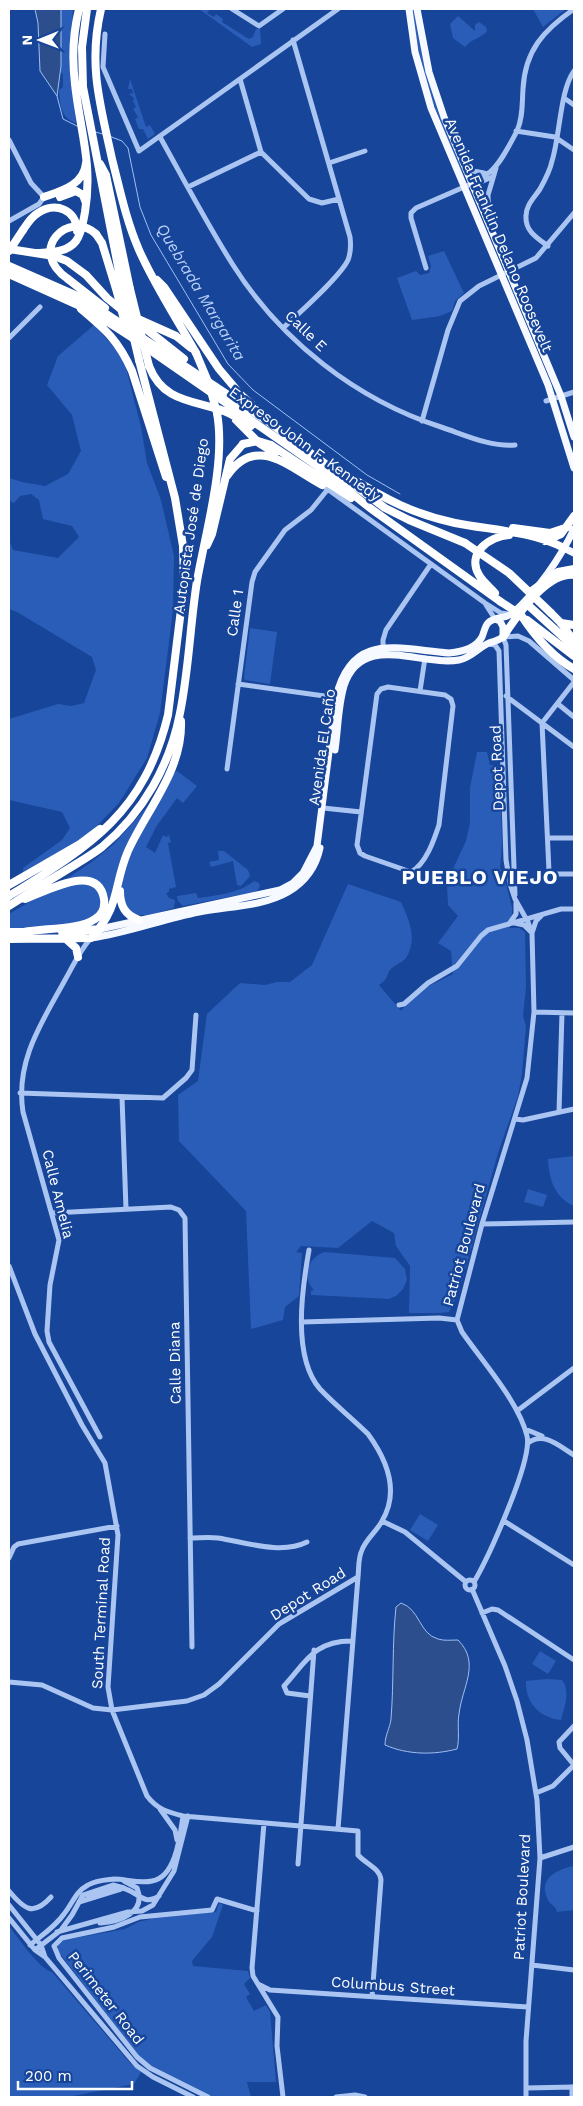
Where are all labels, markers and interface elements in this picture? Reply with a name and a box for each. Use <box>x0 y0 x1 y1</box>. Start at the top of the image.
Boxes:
north arrow <box>15 15 65 65</box>
text: N <box>19 35 35 46</box>
street label: Avenida Franklin Delano Roosevelt <box>441 115 557 355</box>
water label: Quebrada Margarita <box>153 220 250 364</box>
street label: Calle E <box>281 307 331 355</box>
street label: Expreso John F. Kennedy <box>226 383 385 505</box>
street label: Autopista José de Diego <box>170 437 212 615</box>
street label: Calle 1 <box>223 588 247 638</box>
street label: Avenida El Caño <box>305 688 339 806</box>
street label: Depot Road <box>487 725 507 811</box>
district label: PUEBLO VIEJO <box>401 865 559 889</box>
street label: Calle Amelia <box>38 1148 78 1241</box>
street label: Patriot Boulevard <box>439 1182 489 1308</box>
street label: Calle Diana <box>165 1321 185 1405</box>
street label: South Terminal Road <box>88 1537 114 1689</box>
street label: Depot Road <box>267 1564 349 1624</box>
street label: Patriot Boulevard <box>510 1833 534 1961</box>
street label: Perimeter Road <box>64 1948 148 2048</box>
street label: Columbus Street <box>330 1973 456 1999</box>
scale bar <box>18 2058 131 2090</box>
text: 200 m <box>25 2067 72 2085</box>

